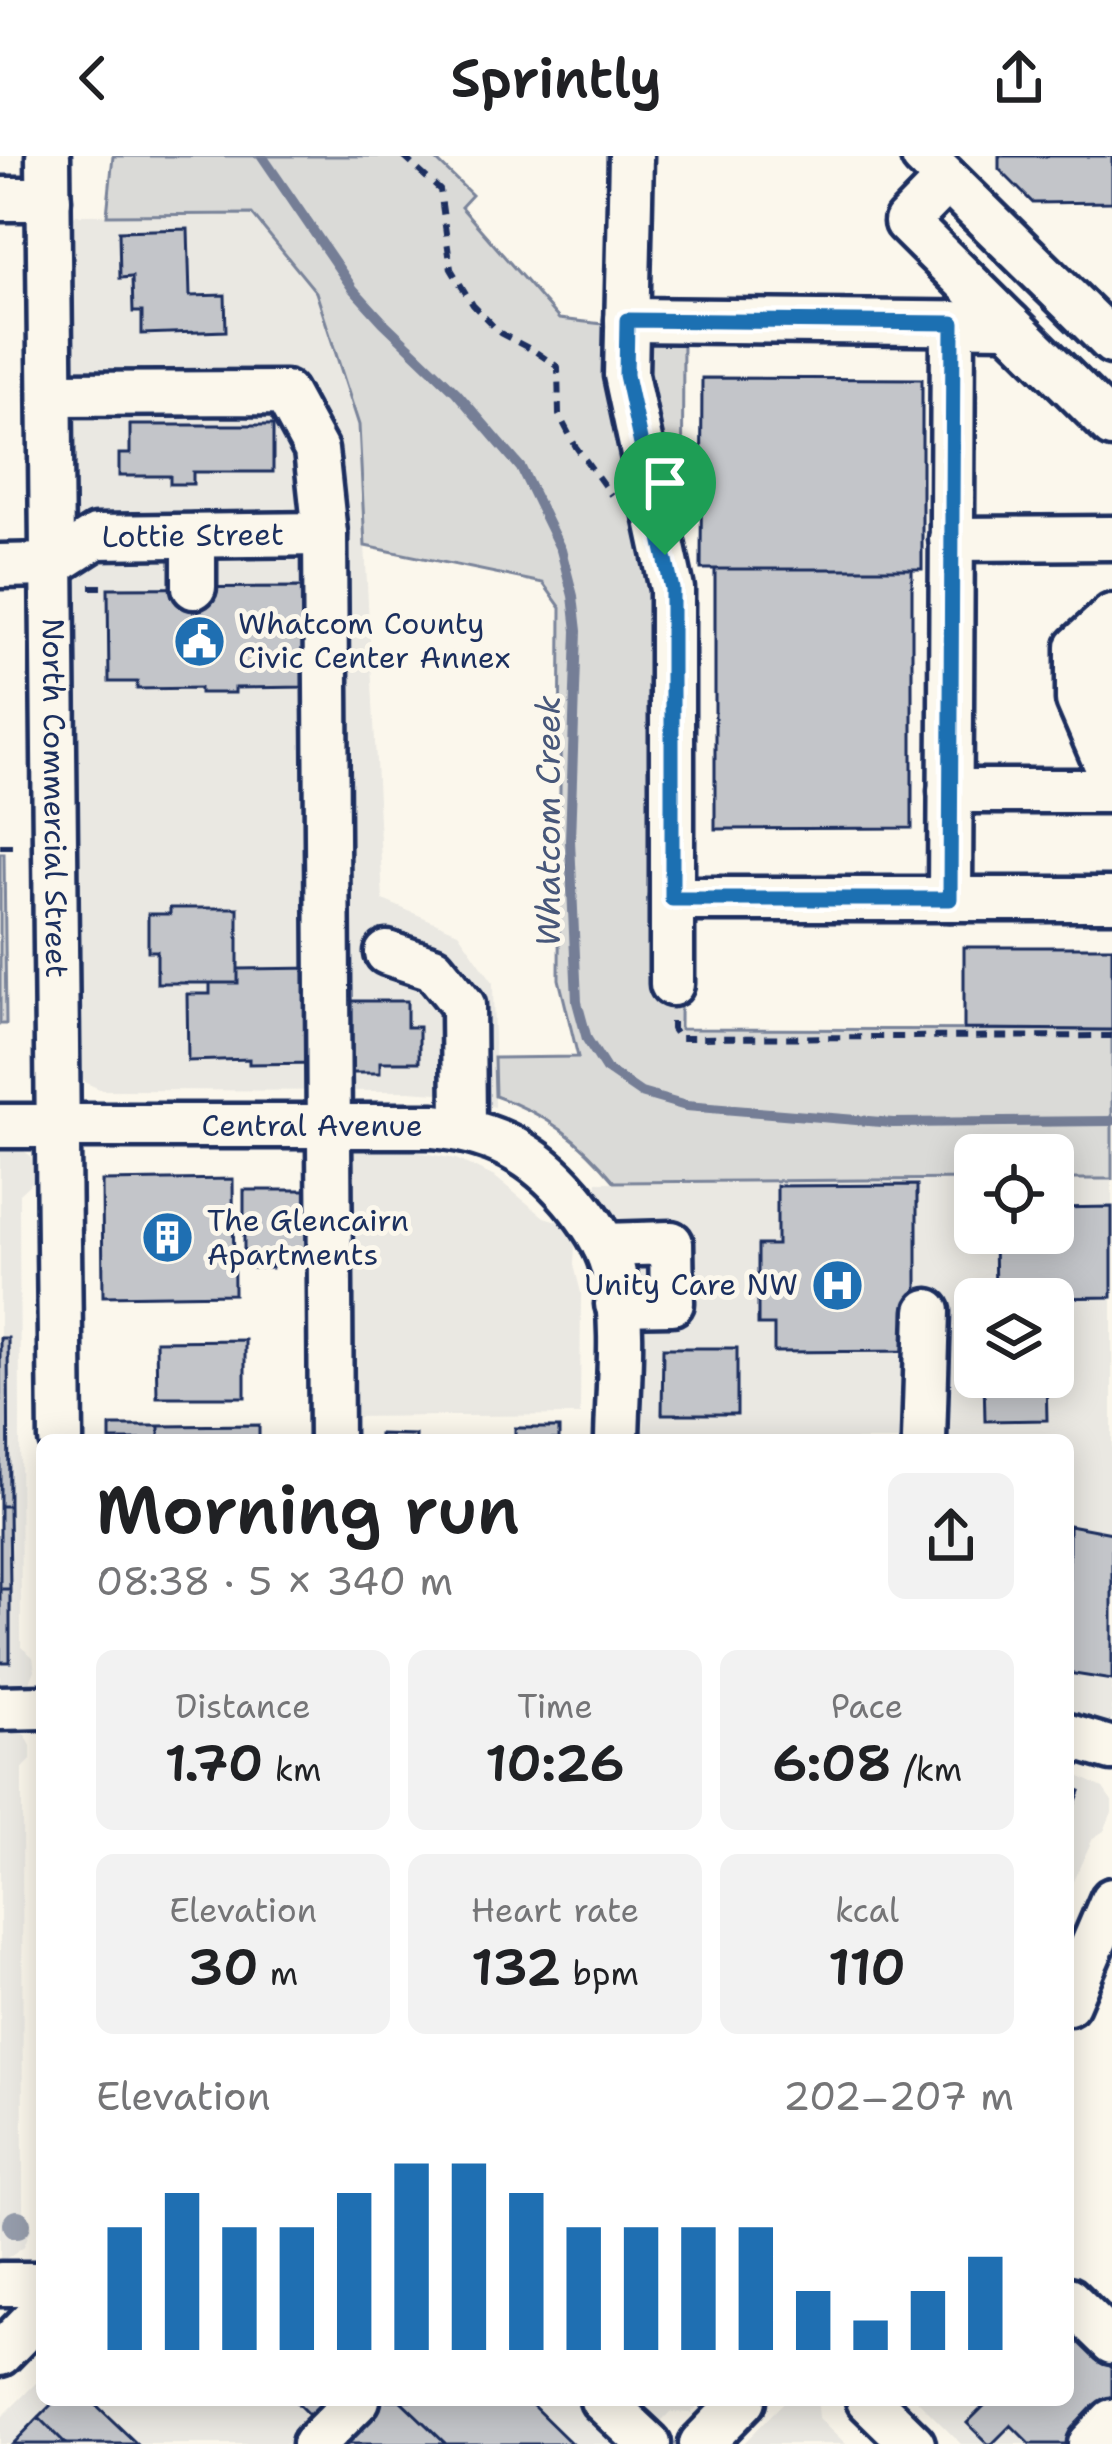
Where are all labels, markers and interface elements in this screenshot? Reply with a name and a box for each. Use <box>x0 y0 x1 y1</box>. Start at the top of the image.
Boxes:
text: Sprintly <box>450 42 662 114</box>
icon: back <box>60 45 126 111</box>
icon: share <box>986 45 1052 111</box>
pin <box>614 432 716 555</box>
icon: arrive <box>632 450 698 516</box>
street label: Lottie Street <box>101 514 284 557</box>
place label: Whatcom County Civic Center Annex <box>238 603 510 678</box>
public building icon: Whatcom County Civic Center Annex <box>171 613 227 669</box>
street label: North Commercial Street <box>33 618 77 978</box>
water label: Whatcom Creek <box>526 695 571 947</box>
street label: Central Avenue <box>201 1105 423 1146</box>
map controls <box>954 1134 1074 1398</box>
button: locate <box>954 1134 1074 1254</box>
place label: The Glencairn Apartments <box>207 1200 409 1275</box>
building icon: The Glencairn Apartments <box>140 1210 196 1266</box>
hospital icon: Unity Care NW <box>809 1257 865 1313</box>
place label: Unity Care NW <box>584 1264 798 1305</box>
button: layers <box>954 1278 1074 1398</box>
text: Morning run <box>96 1466 520 1554</box>
button: share <box>888 1473 1014 1599</box>
text: 08:38 · 5 × 340 m <box>96 1555 453 1607</box>
text: Distance <box>175 1684 311 1729</box>
text: Time <box>517 1684 593 1729</box>
text: Pace <box>831 1684 903 1729</box>
text: 1.70 <box>165 1729 264 1797</box>
text: 10:26 <box>485 1729 625 1797</box>
text: 6:08 <box>772 1729 892 1797</box>
text: km <box>264 1747 322 1792</box>
text: /km <box>892 1747 962 1792</box>
text: Elevation <box>169 1888 317 1933</box>
text: Heart rate <box>471 1888 639 1933</box>
text: kcal <box>835 1888 899 1933</box>
text: 30 <box>188 1933 259 2001</box>
text: 132 <box>471 1933 561 2001</box>
text: 110 <box>828 1933 906 2001</box>
text: m <box>259 1951 298 1996</box>
text: bpm <box>561 1951 639 1996</box>
text: Elevation <box>96 2070 271 2122</box>
text: 202–207 m <box>783 2070 1014 2122</box>

